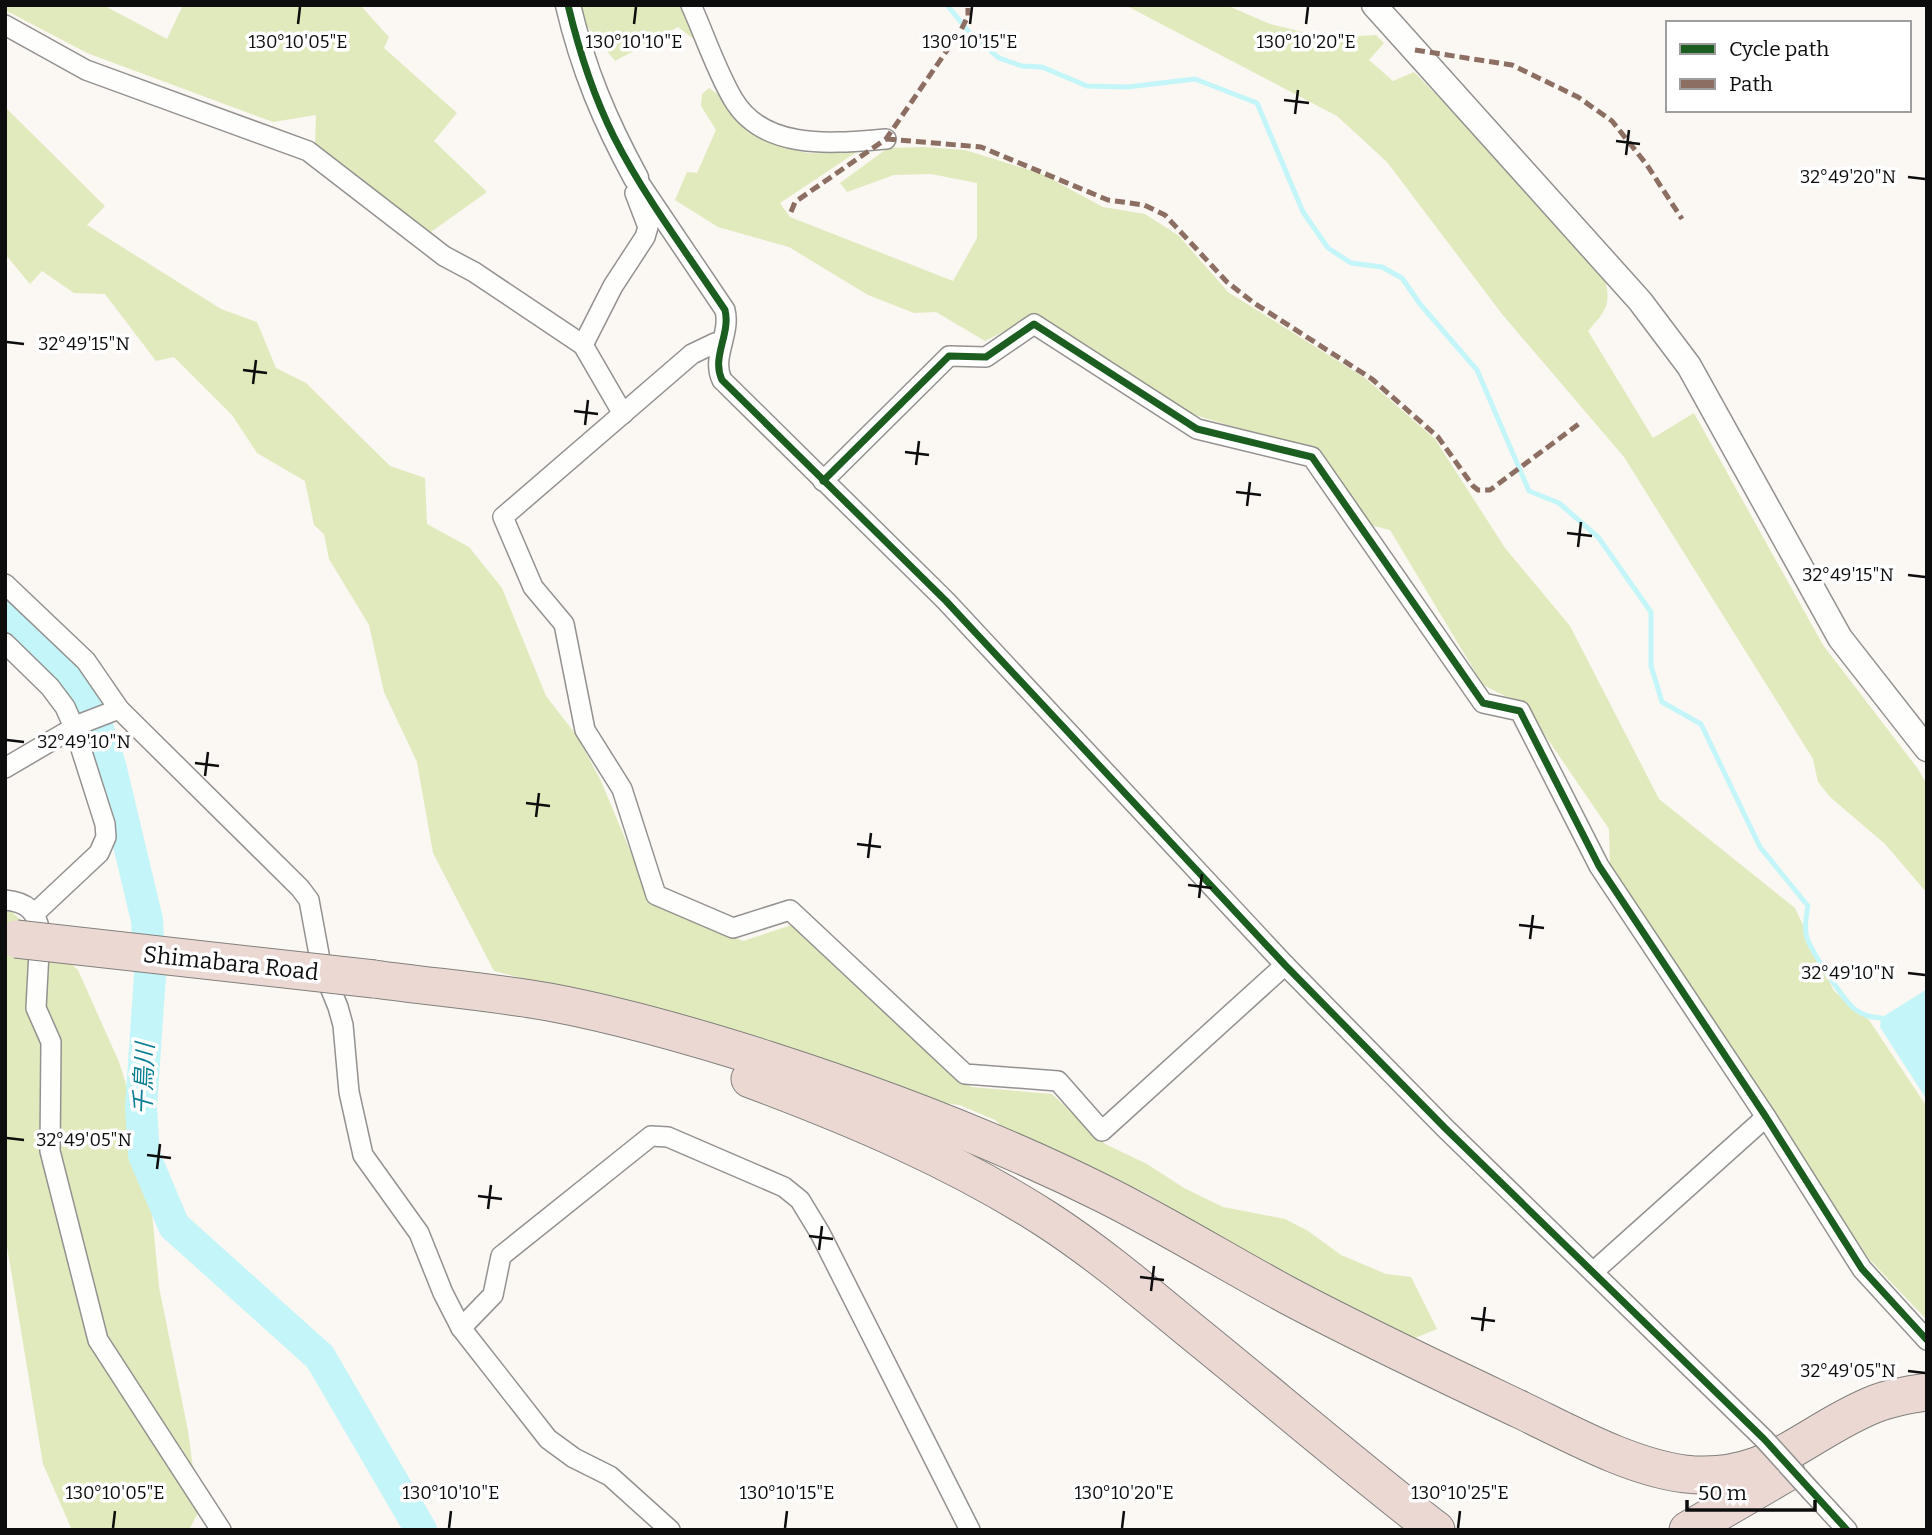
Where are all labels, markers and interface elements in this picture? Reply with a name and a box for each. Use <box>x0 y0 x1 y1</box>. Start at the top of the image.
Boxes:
legend <box>1666 21 1911 112</box>
text: 130°10'05"E <box>248 31 348 53</box>
text: 130°10'10"E <box>586 31 682 53</box>
text: 130°10'15"E <box>923 31 1017 53</box>
text: 130°10'20"E <box>1256 31 1356 53</box>
text: Cycle path <box>1729 36 1829 62</box>
text: Path <box>1729 71 1773 97</box>
text: 32°49'20"N <box>1800 166 1896 188</box>
text: 32°49'15"N <box>38 333 130 355</box>
text: 32°49'15"N <box>1802 564 1894 586</box>
text: 32°49'10"N <box>37 731 131 753</box>
street label: Shimabara Road <box>142 940 320 986</box>
text: 32°49'10"N <box>1801 962 1895 984</box>
water label: 千鳥川 <box>129 1040 159 1115</box>
text: 32°49'05"N <box>36 1129 132 1151</box>
text: 32°49'05"N <box>1800 1360 1896 1382</box>
scale bar <box>1687 1468 1815 1512</box>
text: 50 m <box>1698 1480 1747 1506</box>
text: 130°10'05"E <box>65 1482 165 1504</box>
text: 130°10'10"E <box>403 1482 499 1504</box>
text: 130°10'15"E <box>740 1482 834 1504</box>
text: 130°10'20"E <box>1074 1482 1174 1504</box>
text: 130°10'25"E <box>1411 1482 1509 1504</box>

